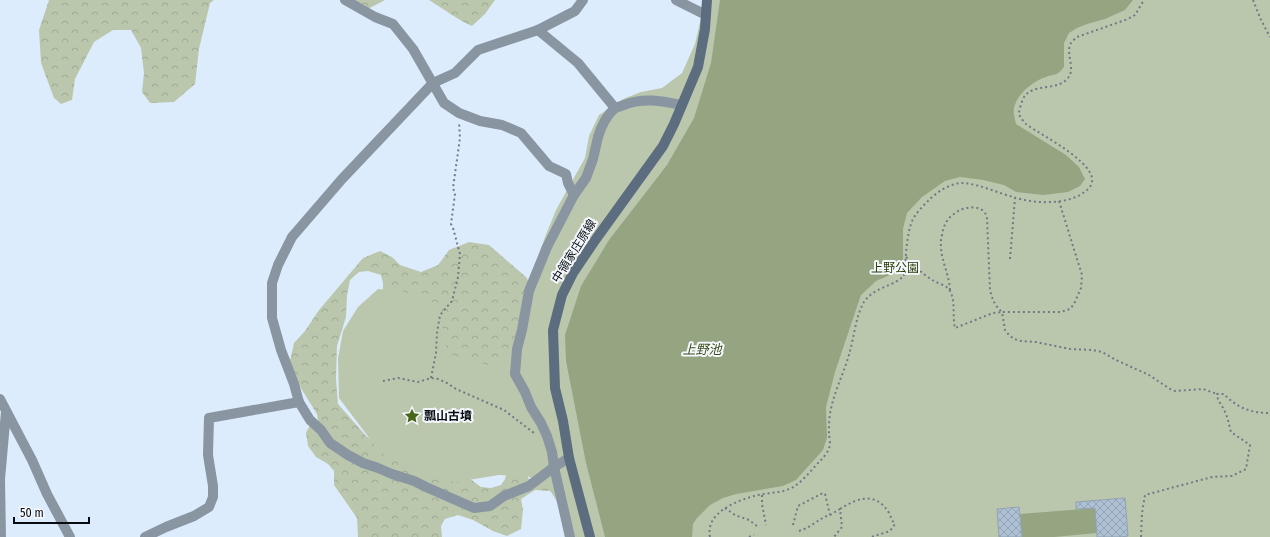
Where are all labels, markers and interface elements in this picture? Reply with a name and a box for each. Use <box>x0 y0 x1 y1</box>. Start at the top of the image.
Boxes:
street label: 中領家庄原線 <box>549 217 599 285</box>
park label: 上野公園 <box>871 261 919 275</box>
water label: 上野池 <box>682 342 723 357</box>
place icon: 瓢山古墳 <box>403 407 421 425</box>
place label: 瓢山古墳 <box>424 409 472 423</box>
scale bar <box>14 499 89 525</box>
text: 50 m <box>20 506 44 520</box>

